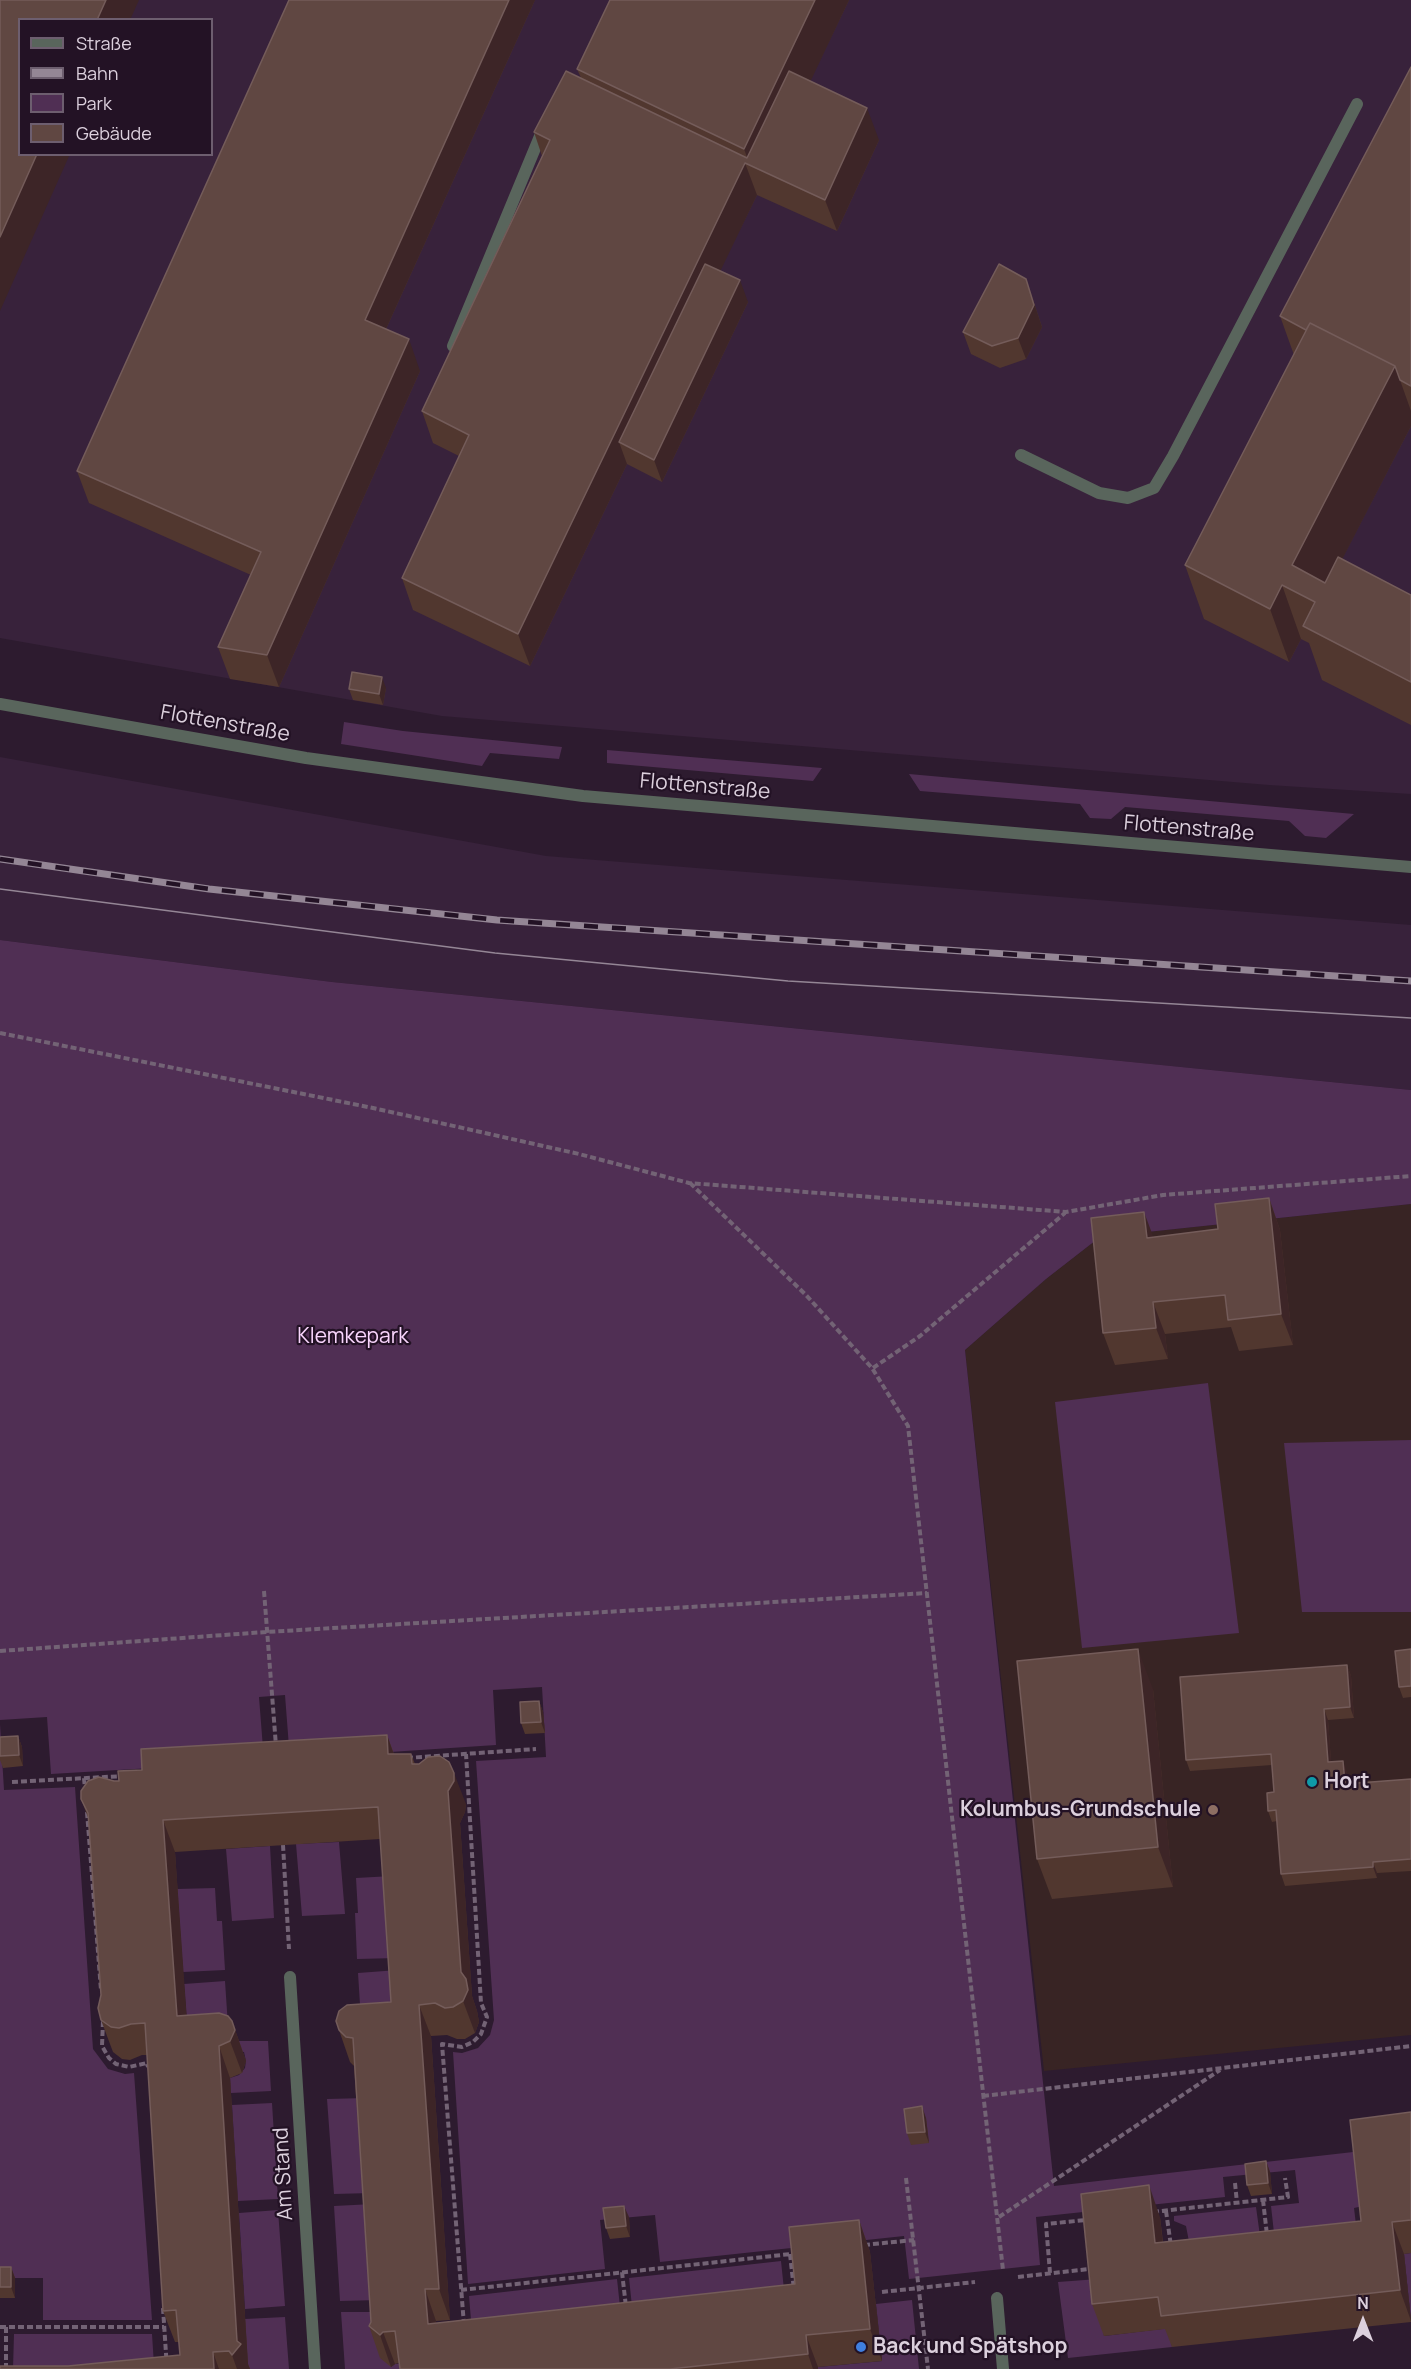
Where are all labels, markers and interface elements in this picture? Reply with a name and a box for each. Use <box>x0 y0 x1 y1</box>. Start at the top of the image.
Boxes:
legend <box>18 18 213 156</box>
text: Straße <box>76 31 132 55</box>
text: Bahn <box>76 61 118 85</box>
text: Park <box>76 91 112 115</box>
text: Gebäude <box>76 121 152 145</box>
street label: Flottenstraße <box>158 700 292 748</box>
street label: Flottenstraße <box>639 769 771 805</box>
street label: Flottenstraße <box>1123 811 1255 847</box>
park label: Klemkepark <box>297 1324 409 1350</box>
place label: Hort <box>1324 1769 1370 1795</box>
marker: Hort <box>1305 1775 1319 1789</box>
place label: Kolumbus-Grundschule <box>960 1797 1201 1823</box>
marker: Kolumbus-Grundschule <box>1206 1803 1220 1817</box>
street label: Am Stand <box>269 2127 299 2221</box>
north arrow <box>1333 2291 1393 2351</box>
text: N <box>1357 2292 1369 2314</box>
place label: Back und Spätshop <box>873 2334 1068 2360</box>
marker: Back und Spätshop <box>854 2340 868 2354</box>

